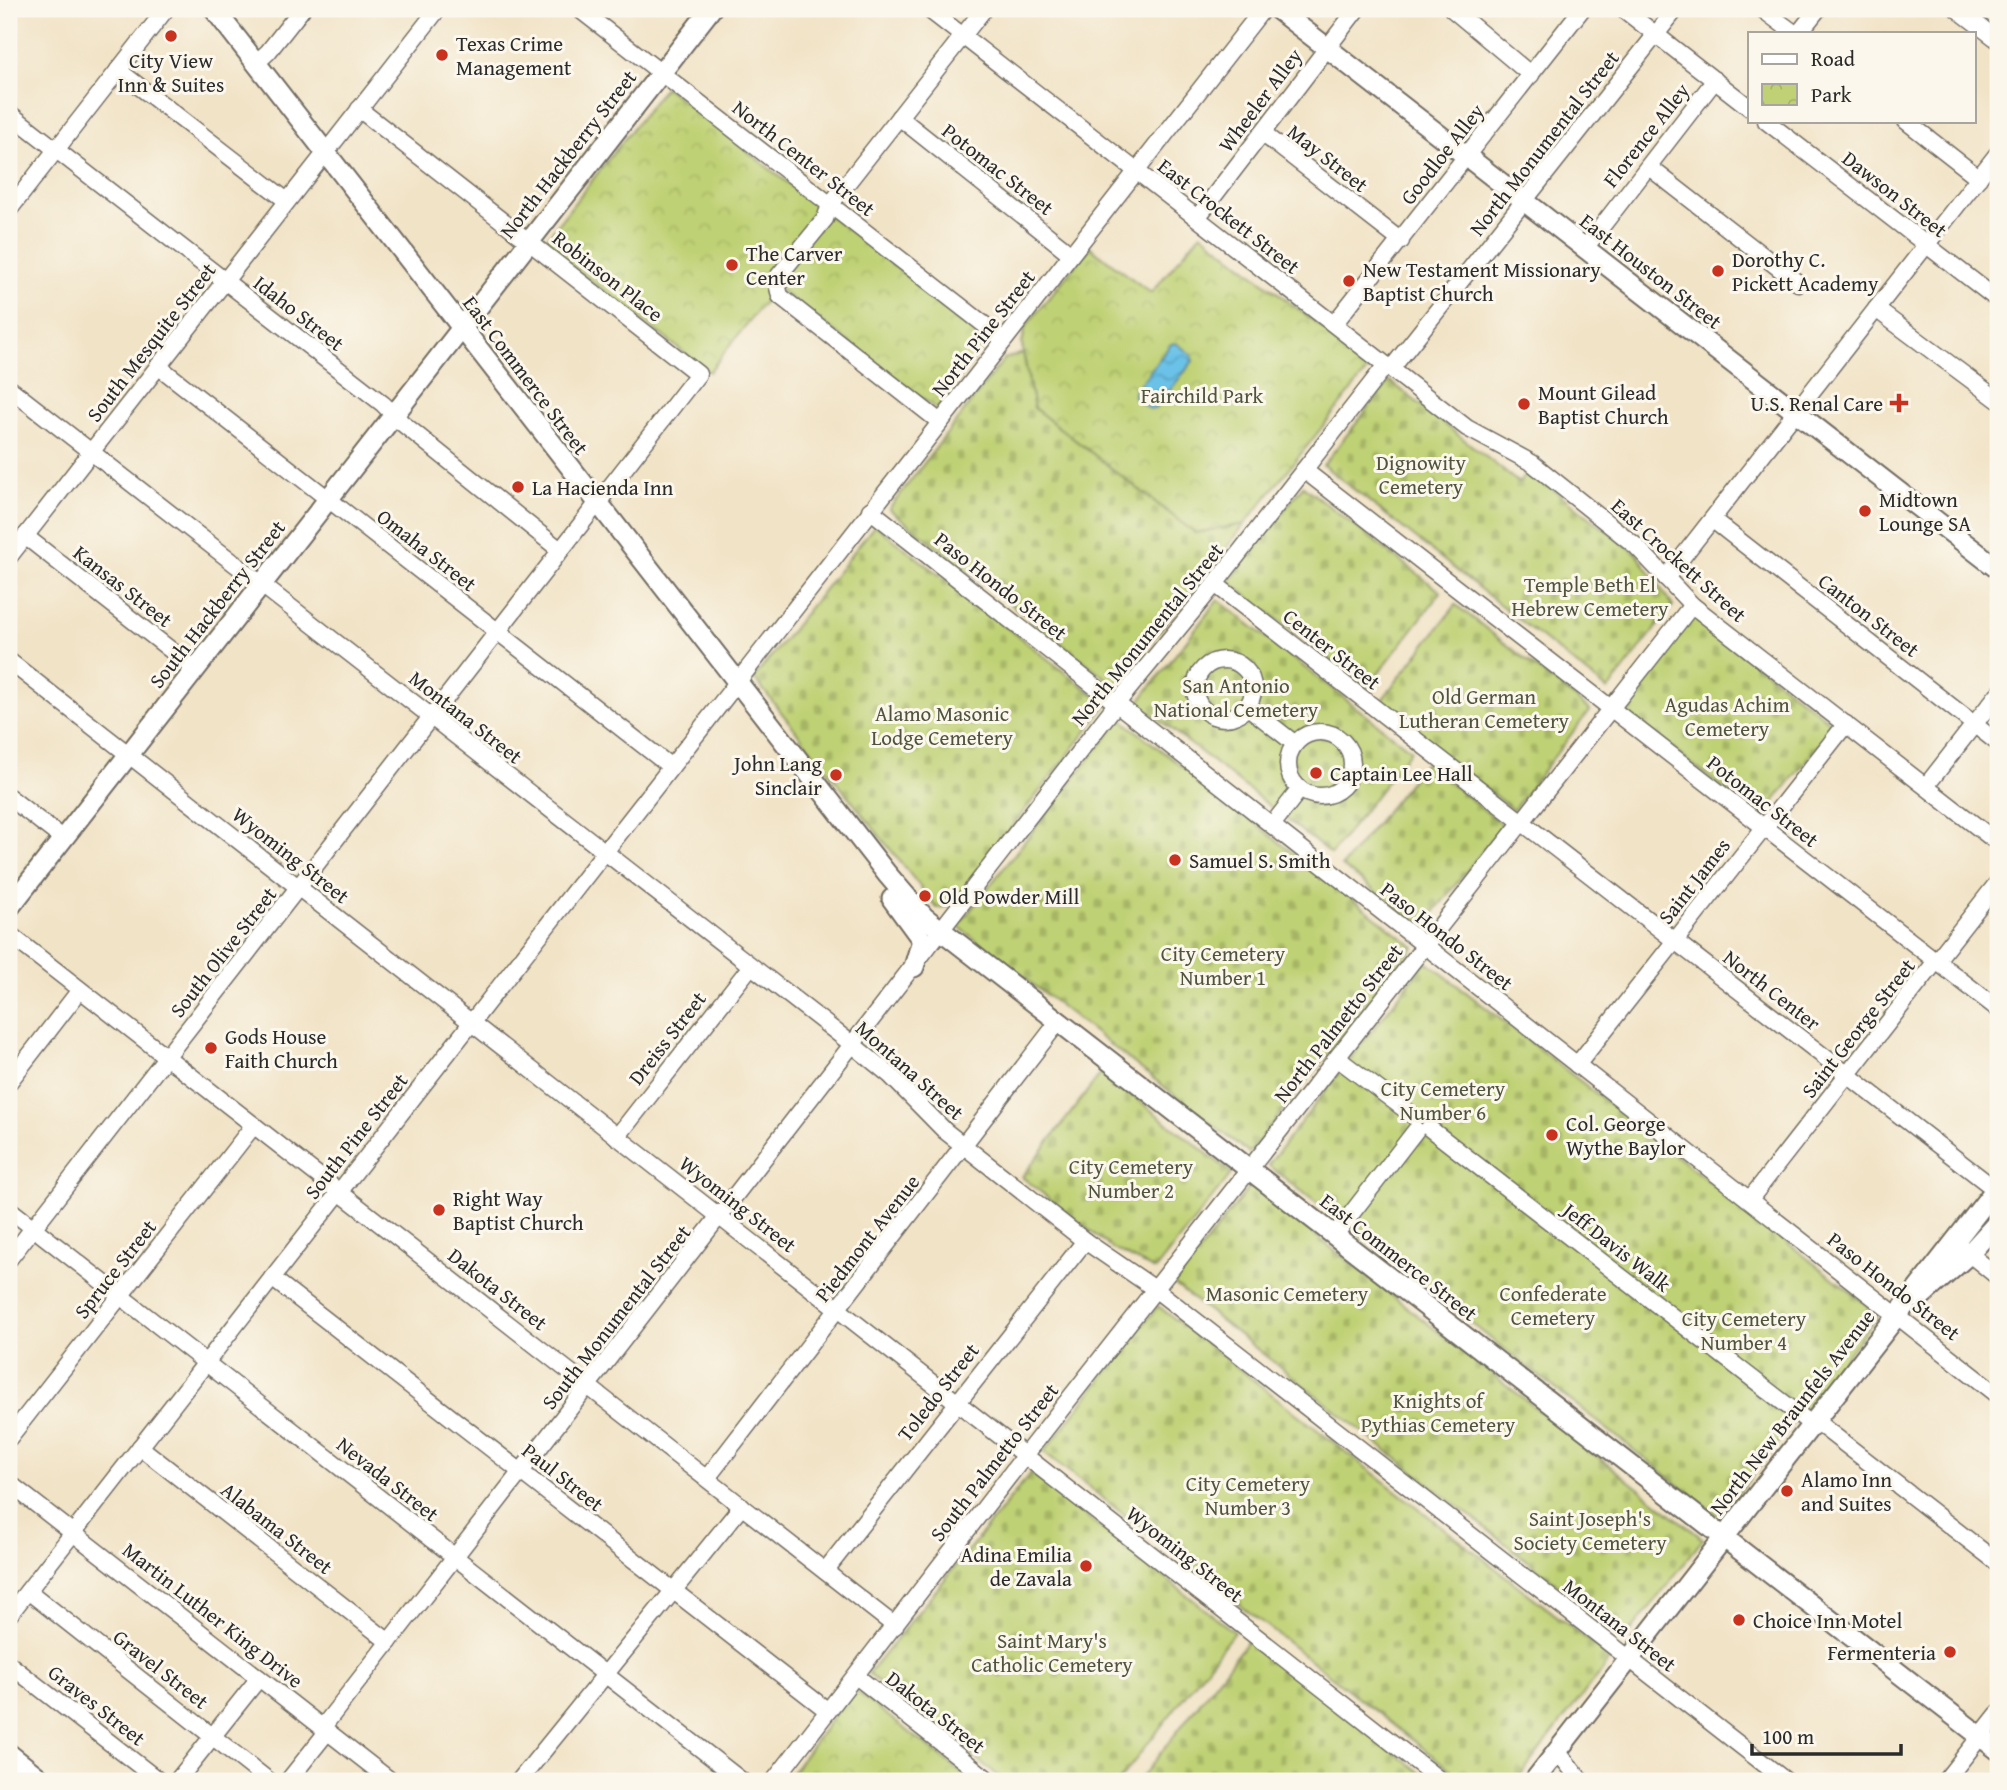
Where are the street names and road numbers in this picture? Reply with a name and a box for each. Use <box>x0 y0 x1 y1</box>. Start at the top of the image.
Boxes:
street label: Wheeler Alley <box>1211 41 1310 159</box>
street label: North Monumental Street <box>1462 43 1627 242</box>
street label: North Hackberry Street <box>492 63 644 245</box>
street label: Florence Alley <box>1595 76 1697 194</box>
street label: North Center Street <box>726 92 882 224</box>
street label: Goodloe Alley <box>1393 96 1492 211</box>
street label: Potomac Street <box>936 115 1061 223</box>
street label: May Street <box>1281 116 1376 200</box>
street label: Dawson Street <box>1836 143 1955 245</box>
street label: East Crockett Street <box>1151 151 1307 282</box>
street label: East Houston Street <box>1573 206 1729 337</box>
street label: Robinson Place <box>546 223 670 329</box>
street label: South Mesquite Street <box>79 255 224 428</box>
street label: North Pine Street <box>924 263 1043 403</box>
street label: Idaho Street <box>247 268 351 359</box>
street label: East Commerce Street <box>456 289 597 462</box>
street label: East Crockett Street <box>1604 491 1754 630</box>
street label: Omaha Street <box>370 501 484 599</box>
street label: South Hackberry Street <box>141 513 293 695</box>
street label: Paso Hondo Street <box>928 524 1074 648</box>
street label: North Monumental Street <box>1063 535 1231 732</box>
street label: Kansas Street <box>67 537 180 635</box>
street label: Canton Street <box>1812 566 1927 665</box>
street label: Center Street <box>1276 601 1388 698</box>
street label: Montana Street <box>403 663 530 772</box>
street label: Potomac Street <box>1701 747 1826 855</box>
street label: Wyoming Street <box>226 799 357 911</box>
street label: Saint James <box>1650 831 1738 931</box>
street label: Paso Hondo Street <box>1374 874 1520 998</box>
street label: South Olive Street <box>162 880 284 1024</box>
street label: North Palmetto Street <box>1266 936 1410 1109</box>
street label: North Center <box>1717 942 1827 1038</box>
street label: Saint George Street <box>1794 951 1923 1104</box>
street label: Dreiss Street <box>621 984 714 1091</box>
street label: Montana Street <box>849 1013 972 1128</box>
street label: South Pine Street <box>297 1066 416 1206</box>
street label: Wyoming Street <box>673 1148 804 1260</box>
street label: Piedmont Avenue <box>807 1167 927 1308</box>
street label: East Commerce Street <box>1314 1186 1485 1329</box>
street label: Jeff Davis Walk <box>1554 1193 1678 1299</box>
street label: Spruce Street <box>66 1212 164 1325</box>
street label: South Monumental Street <box>534 1218 698 1416</box>
street label: Paso Hondo Street <box>1821 1224 1967 1348</box>
street label: Dakota Street <box>442 1240 555 1338</box>
street label: North New Braunfels Avenue <box>1702 1302 1882 1521</box>
street label: Toledo Street <box>890 1336 987 1448</box>
street label: South Palmetto Street <box>922 1376 1066 1548</box>
street label: Nevada Street <box>330 1429 446 1529</box>
street label: Paul Street <box>516 1435 611 1519</box>
street label: Alabama Street <box>215 1474 340 1582</box>
street label: Wyoming Street <box>1120 1498 1251 1610</box>
street label: Martin Luther King Drive <box>116 1535 310 1696</box>
street label: Montana Street <box>1557 1571 1684 1680</box>
street label: Gravel Street <box>107 1622 216 1717</box>
street label: Graves Street <box>42 1657 153 1753</box>
street label: Dakota Street <box>880 1663 993 1761</box>

